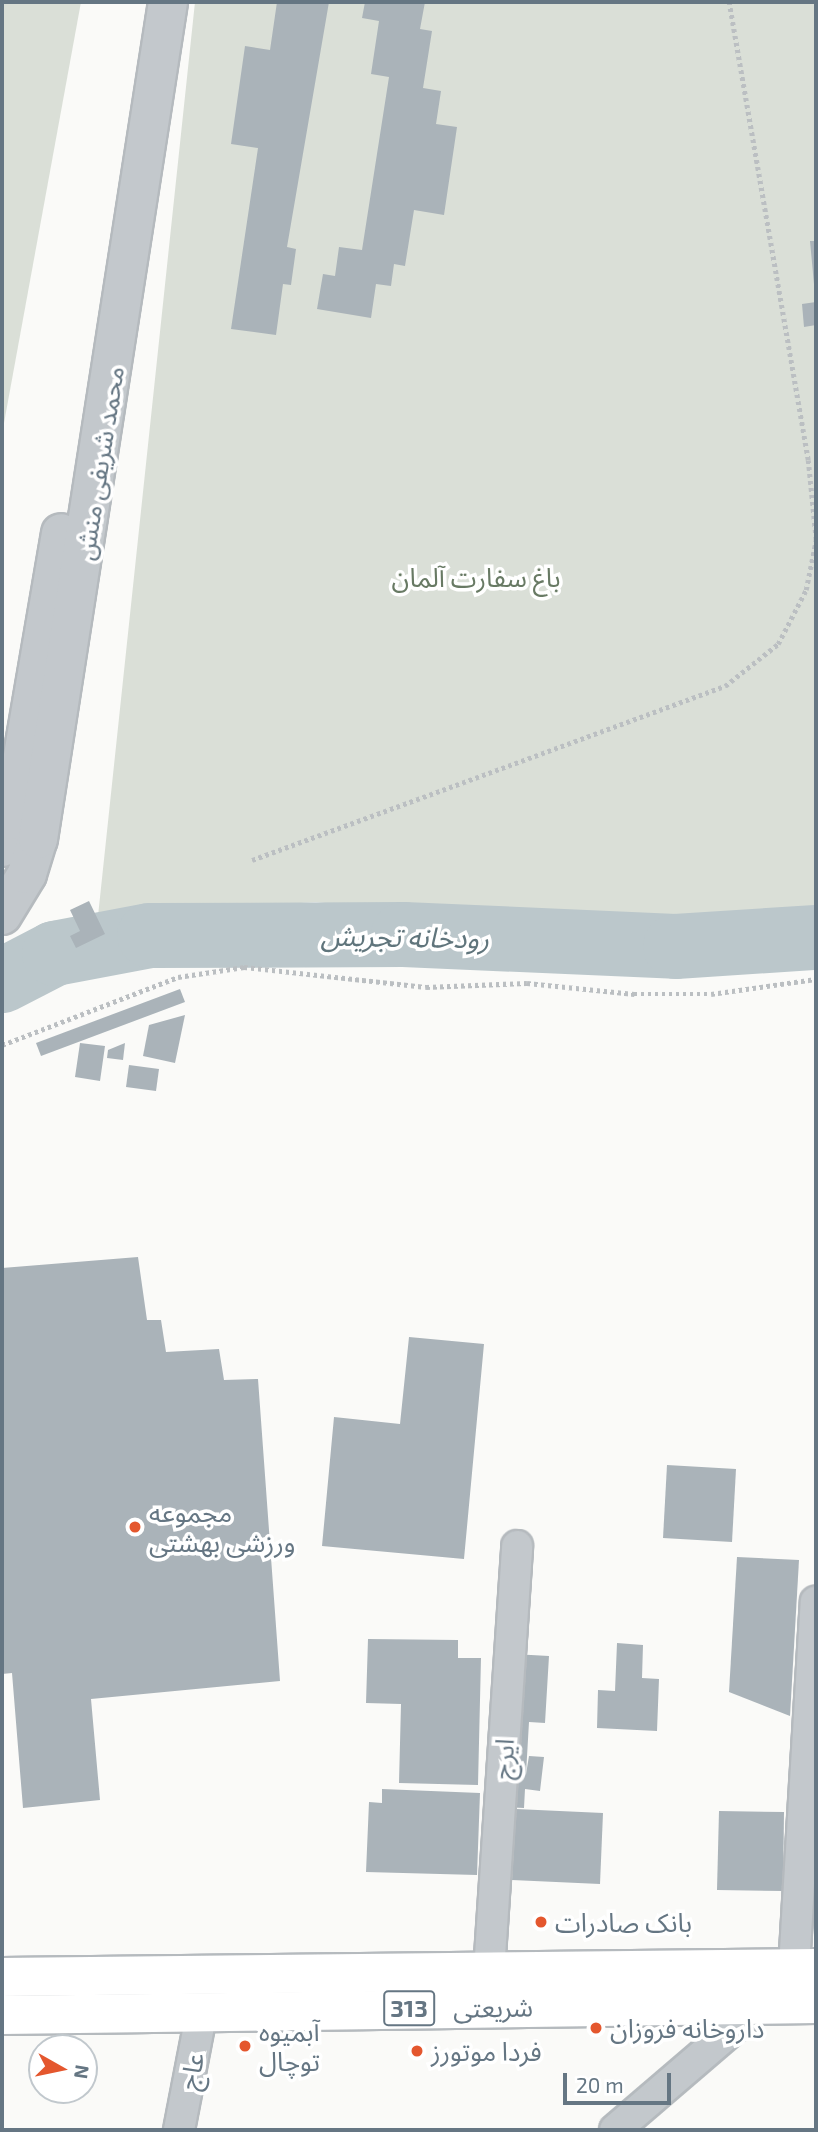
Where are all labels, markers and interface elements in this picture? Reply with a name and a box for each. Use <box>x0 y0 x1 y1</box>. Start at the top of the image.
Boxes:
street label: محمد شریفی منش <box>68 364 130 562</box>
park label: باغ سفارت آلمان <box>392 561 560 593</box>
water label: رودخانه تجریش <box>320 918 490 954</box>
place label: مجموعه ورزشی بهشتی <box>149 1496 295 1558</box>
marker: مجموعه ورزشی بهشتی <box>127 1519 143 1535</box>
street label: ایرج <box>486 1738 520 1780</box>
place label: بانک صادرات <box>555 1906 692 1938</box>
marker: بانک صادرات <box>533 1914 549 1930</box>
road number: 313 <box>383 1987 435 2028</box>
street label: شریعتی <box>453 1991 533 2023</box>
place label: داروخانه فروزان <box>610 2012 764 2044</box>
place label: آبمیوه توچال <box>259 2015 320 2076</box>
marker: داروخانه فروزان <box>588 2020 604 2036</box>
north arrow <box>28 2034 98 2104</box>
place label: فردا موتورز <box>431 2035 542 2067</box>
marker: آبمیوه توچال <box>237 2038 253 2054</box>
marker: فردا موتورز <box>409 2043 425 2059</box>
street label: عاج <box>172 2050 210 2092</box>
scale bar <box>566 2058 674 2102</box>
text: N <box>70 2063 95 2081</box>
text: 20 m <box>576 2072 624 2097</box>

